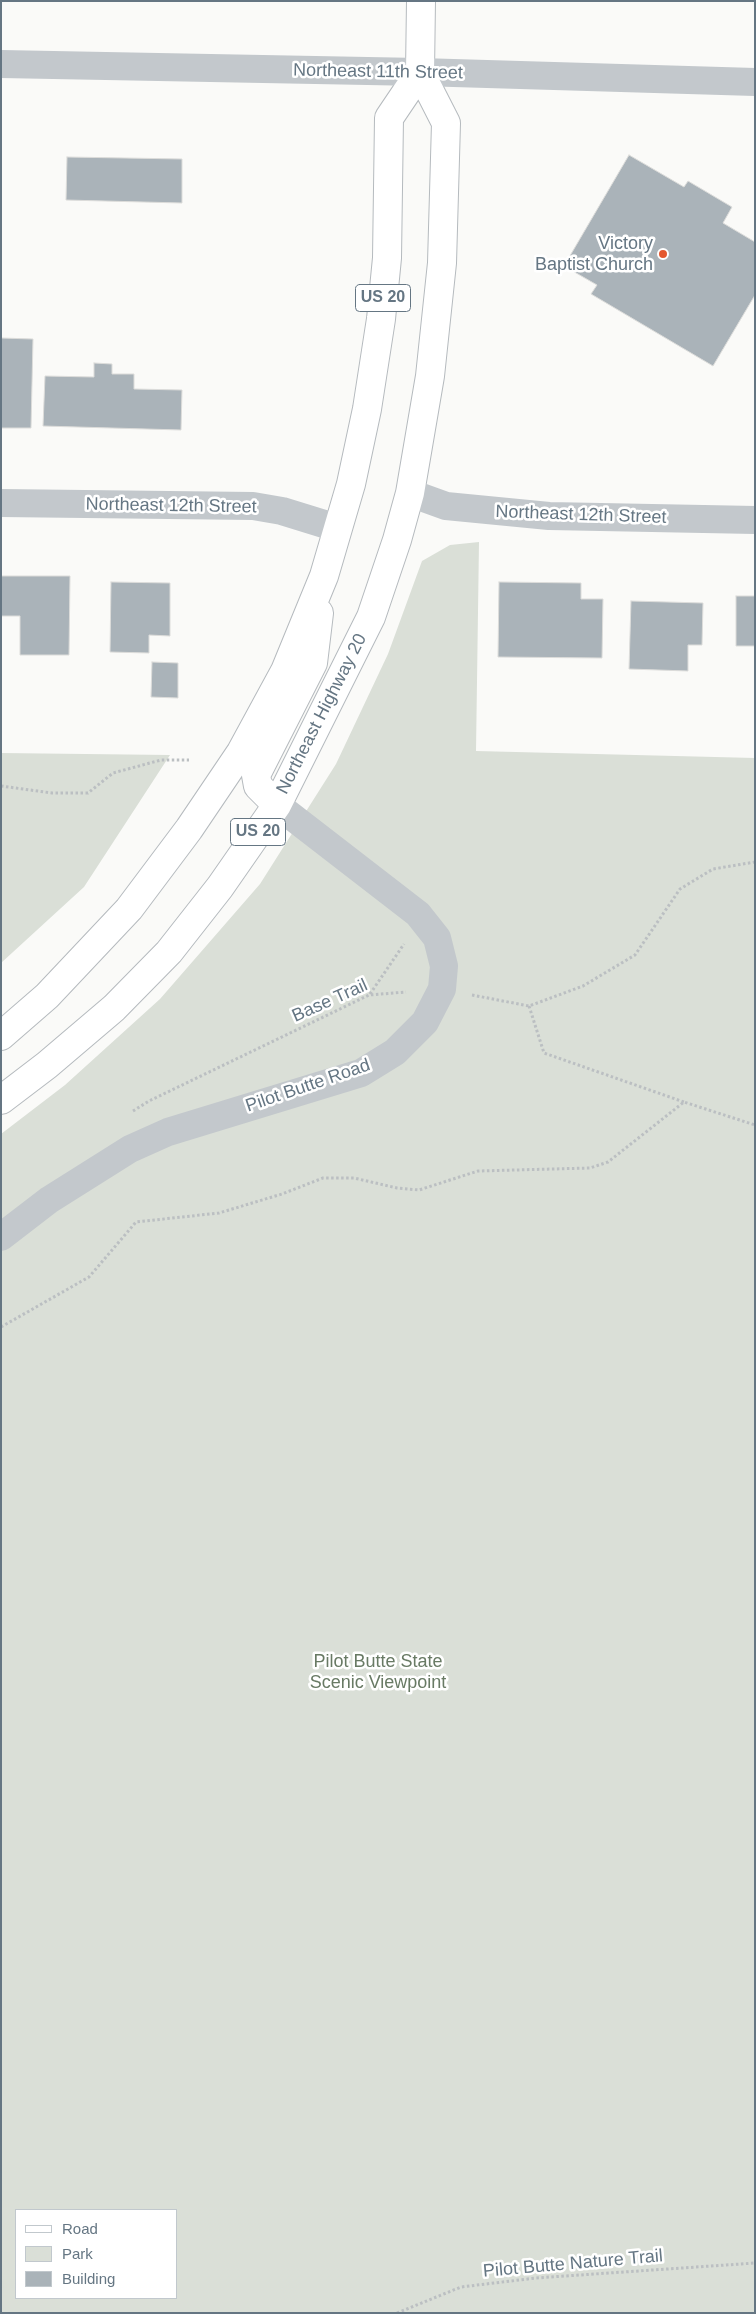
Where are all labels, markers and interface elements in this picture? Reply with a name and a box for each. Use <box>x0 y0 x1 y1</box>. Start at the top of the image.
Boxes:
street label: Northeast 11th Street <box>293 60 463 84</box>
place label: Victory Baptist Church <box>535 233 653 276</box>
marker: Victory Baptist Church <box>657 248 669 260</box>
road number: US 20 <box>356 284 410 312</box>
street label: Northeast 12th Street <box>85 494 257 518</box>
street label: Northeast 12th Street <box>495 501 667 529</box>
street label: Northeast Highway 20 <box>272 630 372 798</box>
road number: US 20 <box>230 819 286 846</box>
street label: Base Trail <box>289 975 371 1027</box>
street label: Pilot Butte Road <box>243 1055 373 1117</box>
park label: Pilot Butte State Scenic Viewpoint <box>310 1651 446 1694</box>
legend <box>15 2209 178 2299</box>
text: Road <box>62 2220 98 2237</box>
text: Park <box>62 2245 93 2262</box>
street label: Pilot Butte Nature Trail <box>482 2245 664 2283</box>
text: Building <box>62 2270 115 2287</box>

